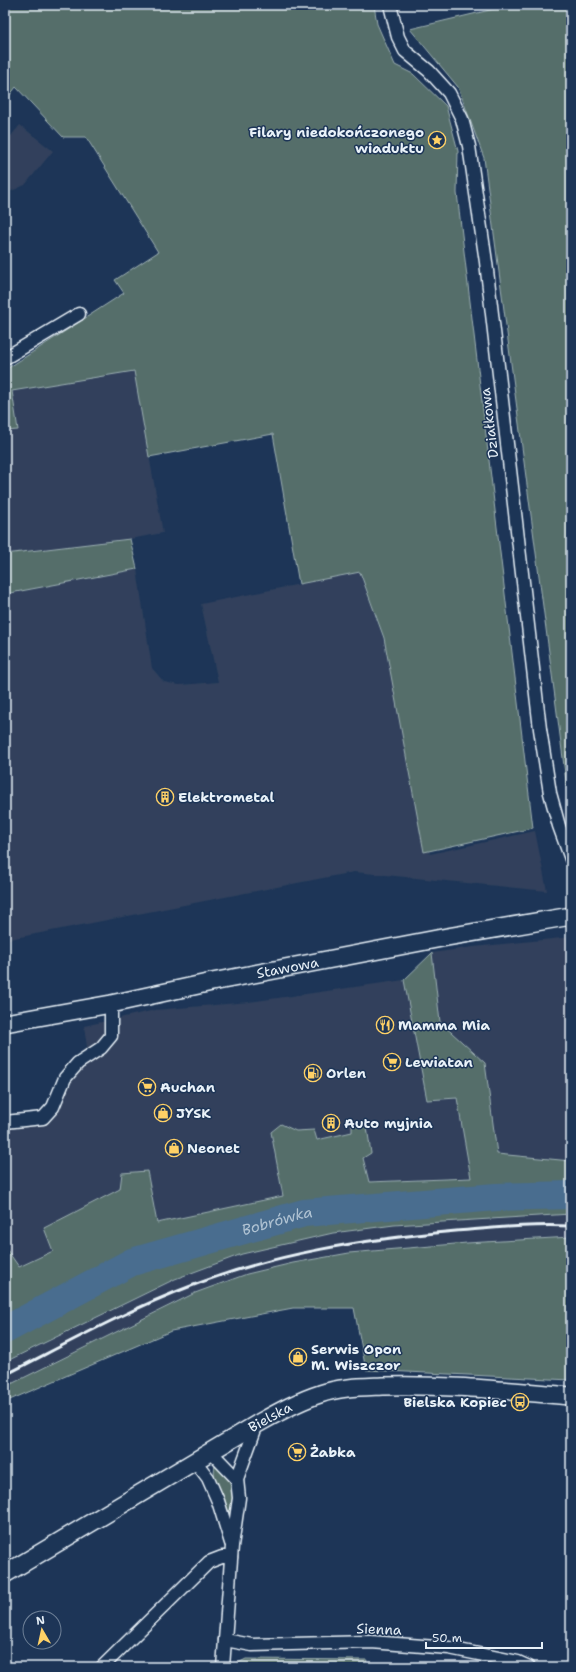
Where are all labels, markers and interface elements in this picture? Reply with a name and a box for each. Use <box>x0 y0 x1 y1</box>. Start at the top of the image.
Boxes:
place label: Filary niedokończonego wiaduktu <box>249 123 424 157</box>
place icon: Filary niedokończonego wiaduktu <box>427 130 447 150</box>
street label: Działkowa <box>476 387 502 459</box>
building icon: Elektrometal <box>155 787 175 807</box>
place label: Elektrometal <box>178 788 274 806</box>
street label: Stawowa <box>255 953 320 982</box>
restaurant icon: Mamma Mia <box>375 1015 395 1035</box>
place label: Mamma Mia <box>398 1016 491 1034</box>
supermarket icon: Lewiatan <box>382 1052 402 1072</box>
place label: Lewiatan <box>405 1053 473 1071</box>
fuel station icon: Orlen <box>303 1063 323 1083</box>
place label: Orlen <box>326 1064 366 1082</box>
supermarket icon: Auchan <box>137 1077 157 1097</box>
place label: Auchan <box>160 1078 215 1096</box>
shop icon: JYSK <box>153 1103 173 1123</box>
place label: JYSK <box>176 1104 211 1122</box>
building icon: Auto myjnia <box>321 1113 341 1133</box>
place label: Auto myjnia <box>344 1114 433 1132</box>
shop icon: Neonet <box>164 1138 184 1158</box>
place label: Neonet <box>187 1139 240 1157</box>
water label: Bobrówka <box>239 1202 313 1240</box>
place label: Serwis Opon M. Wiszczor <box>311 1340 401 1374</box>
shop icon: Serwis Opon M. Wiszczor <box>288 1347 308 1367</box>
bus stop icon: Bielska Kopiec <box>510 1392 530 1412</box>
place label: Bielska Kopiec <box>404 1393 507 1411</box>
street label: Bielska <box>245 1398 295 1436</box>
supermarket icon: Żabka <box>287 1442 307 1462</box>
place label: Żabka <box>310 1443 356 1461</box>
north arrow <box>22 1610 62 1650</box>
text: N <box>35 1612 46 1629</box>
street label: Sienna <box>356 1619 402 1639</box>
scale bar <box>426 1624 542 1650</box>
text: 50 m <box>432 1630 462 1646</box>

